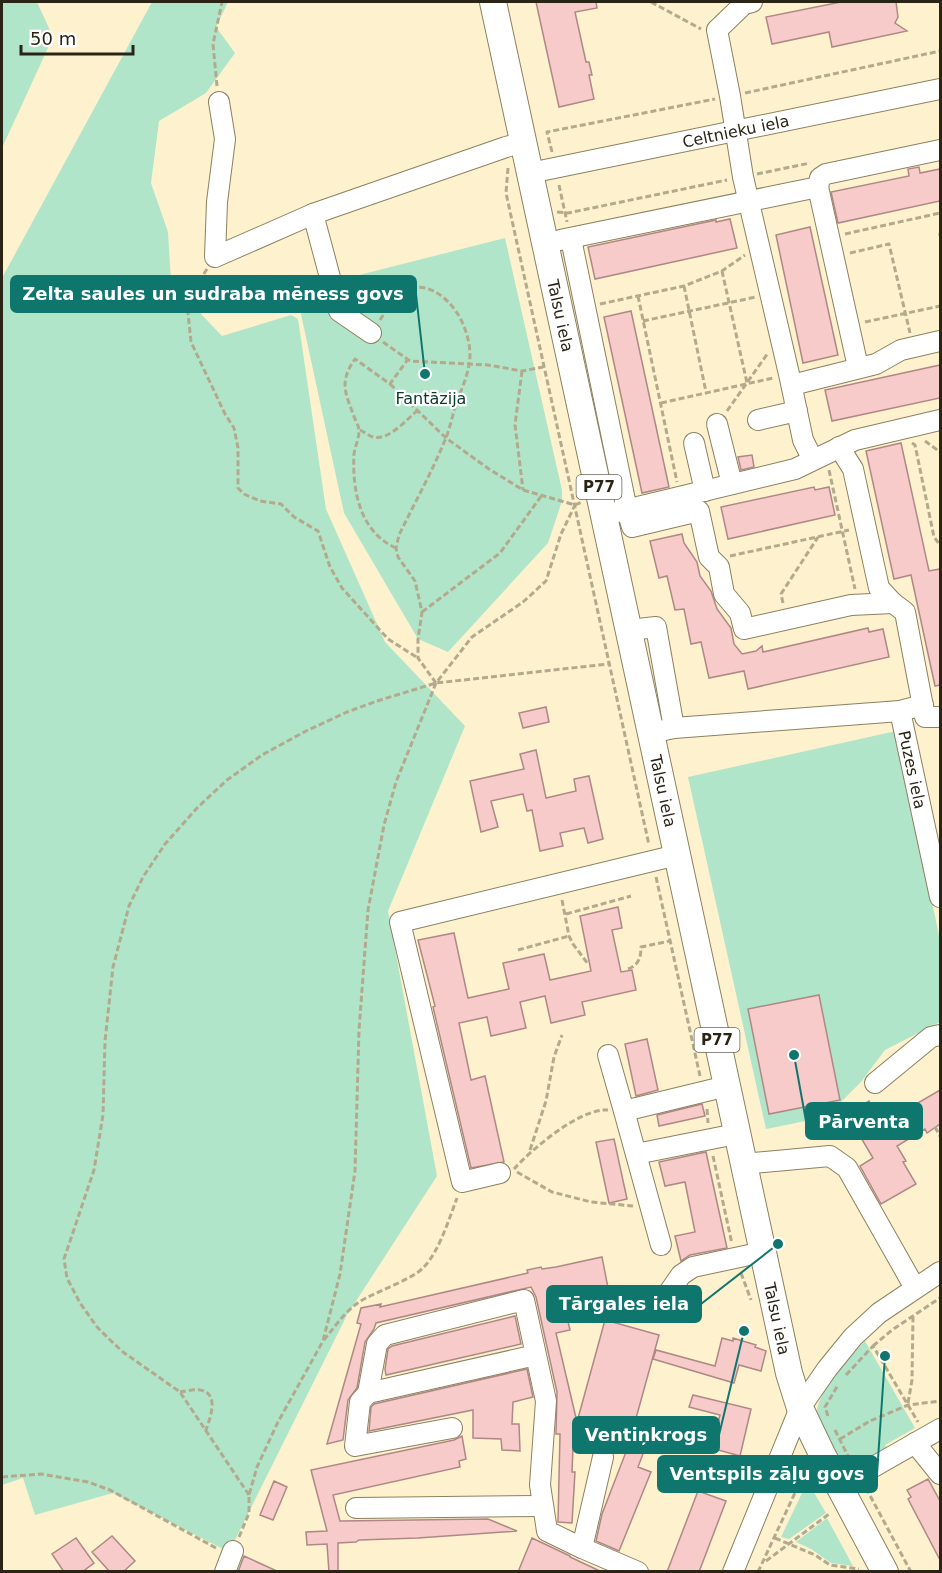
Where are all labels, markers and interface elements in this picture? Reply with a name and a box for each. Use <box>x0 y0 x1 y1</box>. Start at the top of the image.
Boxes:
scale bar <box>21 18 134 56</box>
text: 50 m <box>30 28 76 49</box>
street label: Celtnieku iela <box>681 111 791 152</box>
callout: Zelta saules un sudraba mēness govs <box>11 276 416 312</box>
street label: Talsu iela <box>543 277 577 354</box>
text: Zelta saules un sudraba mēness govs <box>22 283 404 304</box>
park label: Fantāzija <box>396 389 466 408</box>
road number: P77 <box>576 475 622 499</box>
street label: Puzes iela <box>894 729 930 811</box>
street label: Talsu iela <box>646 752 680 829</box>
road number: P77 <box>694 1028 740 1052</box>
callout: Pārventa <box>806 1103 922 1139</box>
text: Pārventa <box>818 1111 910 1132</box>
street label: Talsu iela <box>760 1280 794 1357</box>
callout: Tārgales iela <box>547 1286 701 1322</box>
text: Tārgales iela <box>559 1293 689 1314</box>
callout: Ventiņkrogs <box>573 1417 719 1453</box>
text: Ventiņkrogs <box>585 1424 707 1445</box>
callout: Ventspils zāļu govs <box>658 1456 877 1492</box>
text: Ventspils zāļu govs <box>669 1463 865 1484</box>

